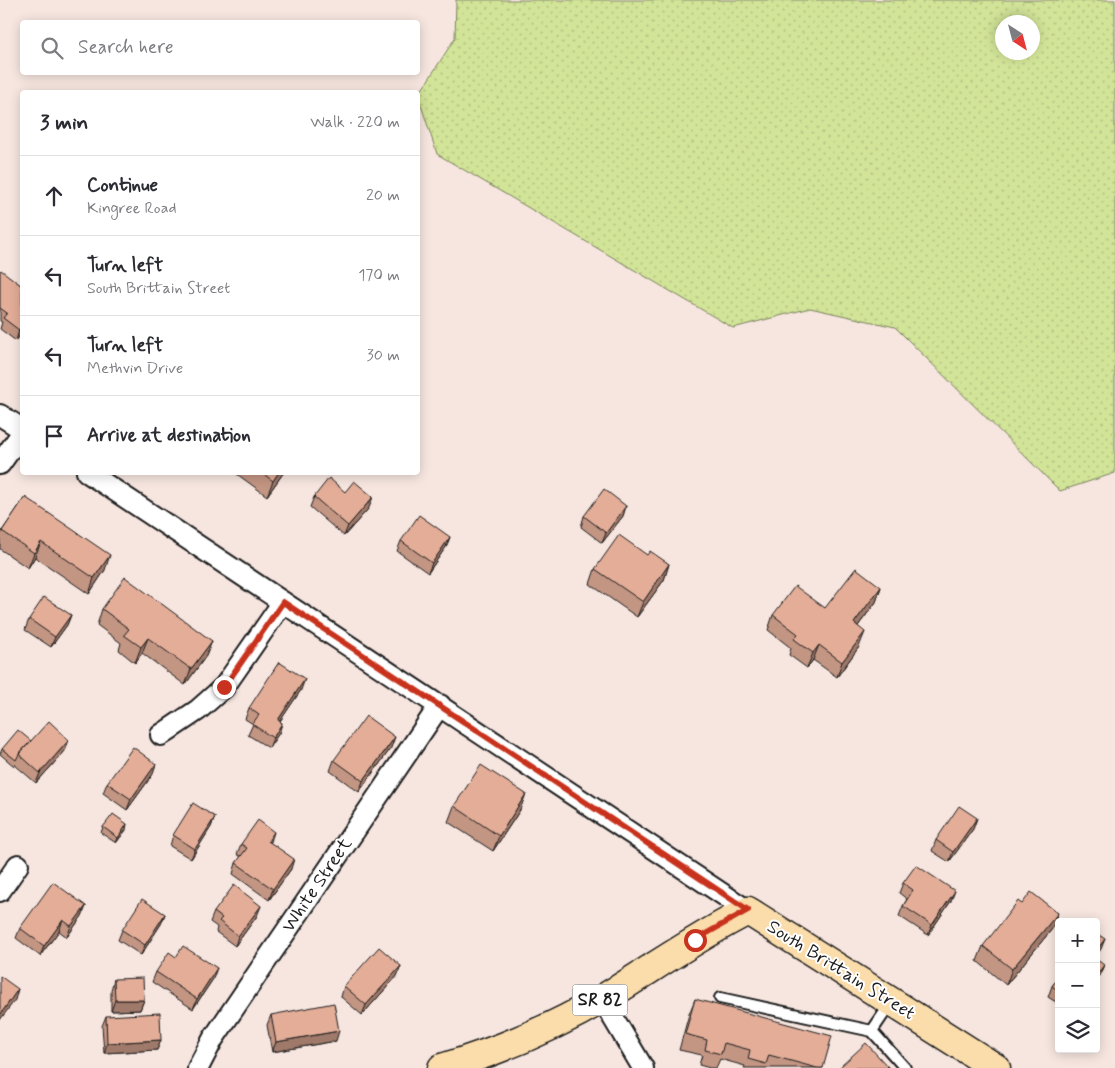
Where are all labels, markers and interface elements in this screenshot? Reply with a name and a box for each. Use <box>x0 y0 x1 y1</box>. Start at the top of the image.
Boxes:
north arrow <box>995 15 1040 60</box>
search box <box>20 20 420 75</box>
icon: search <box>38 34 66 62</box>
text: Search here <box>78 35 174 60</box>
text: 3 min <box>40 109 88 137</box>
text: Walk · 220 m <box>310 112 400 133</box>
text: Continue <box>87 173 158 198</box>
icon: ahead <box>40 182 68 210</box>
text: 20 m <box>366 185 400 206</box>
text: Kingree Road <box>87 198 177 219</box>
text: Turn left <box>87 253 163 278</box>
icon: left <box>40 262 68 290</box>
text: 170 m <box>358 265 400 286</box>
text: South Brittain Street <box>87 278 230 299</box>
text: Turn left <box>87 333 163 358</box>
icon: left <box>40 342 68 370</box>
text: 30 m <box>367 345 400 366</box>
text: Methvin Drive <box>87 358 183 379</box>
icon: arrive <box>40 422 68 450</box>
text: Arrive at destination <box>87 423 251 448</box>
route end <box>213 676 236 699</box>
street label: White Street <box>276 833 358 937</box>
street label: South Brittain Street <box>762 914 920 1026</box>
map controls <box>1055 918 1100 1053</box>
button: + <box>1055 918 1100 963</box>
route start <box>684 929 707 952</box>
button: − <box>1055 963 1100 1008</box>
road number: SR 82 <box>572 984 628 1016</box>
button: layers <box>1055 1008 1100 1053</box>

